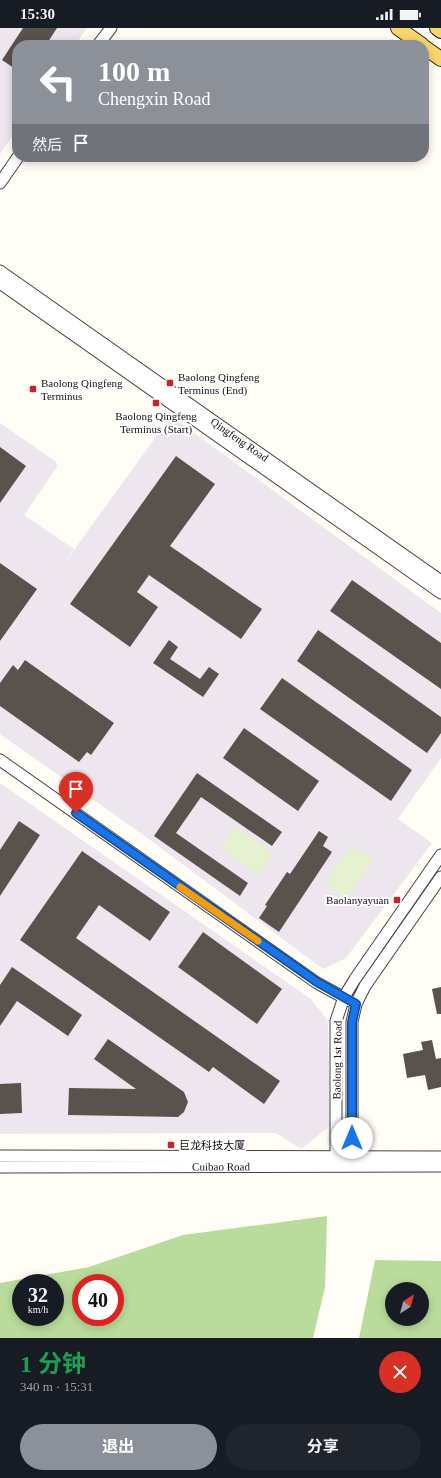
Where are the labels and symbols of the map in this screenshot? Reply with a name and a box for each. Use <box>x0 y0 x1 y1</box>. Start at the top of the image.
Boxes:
place label: Baolong Qingfeng Terminus (End) <box>178 371 260 397</box>
place label: Baolong Qingfeng Terminus <box>41 377 123 402</box>
marker: Baolong Qingfeng Terminus (End) <box>165 378 175 388</box>
marker: Baolong Qingfeng Terminus <box>28 384 38 394</box>
marker: Baolong Qingfeng Terminus (Start) <box>151 398 161 408</box>
place label: Baolong Qingfeng Terminus (Start) <box>115 410 197 436</box>
street label: Qingfeng Road <box>209 415 271 464</box>
pin <box>59 772 93 813</box>
place label: Baolanyayuan <box>326 894 389 906</box>
marker: Baolanyayuan <box>392 895 402 905</box>
street label: Baolong 1st Road <box>330 1020 344 1100</box>
position arrow <box>331 1117 373 1159</box>
place label: 巨龙科技大厦 <box>179 1139 245 1151</box>
marker: 巨龙科技大厦 <box>166 1140 176 1150</box>
street label: Cuibao Road <box>192 1160 250 1173</box>
speed limit sign: 40 <box>72 1274 124 1326</box>
north arrow <box>385 1282 429 1326</box>

